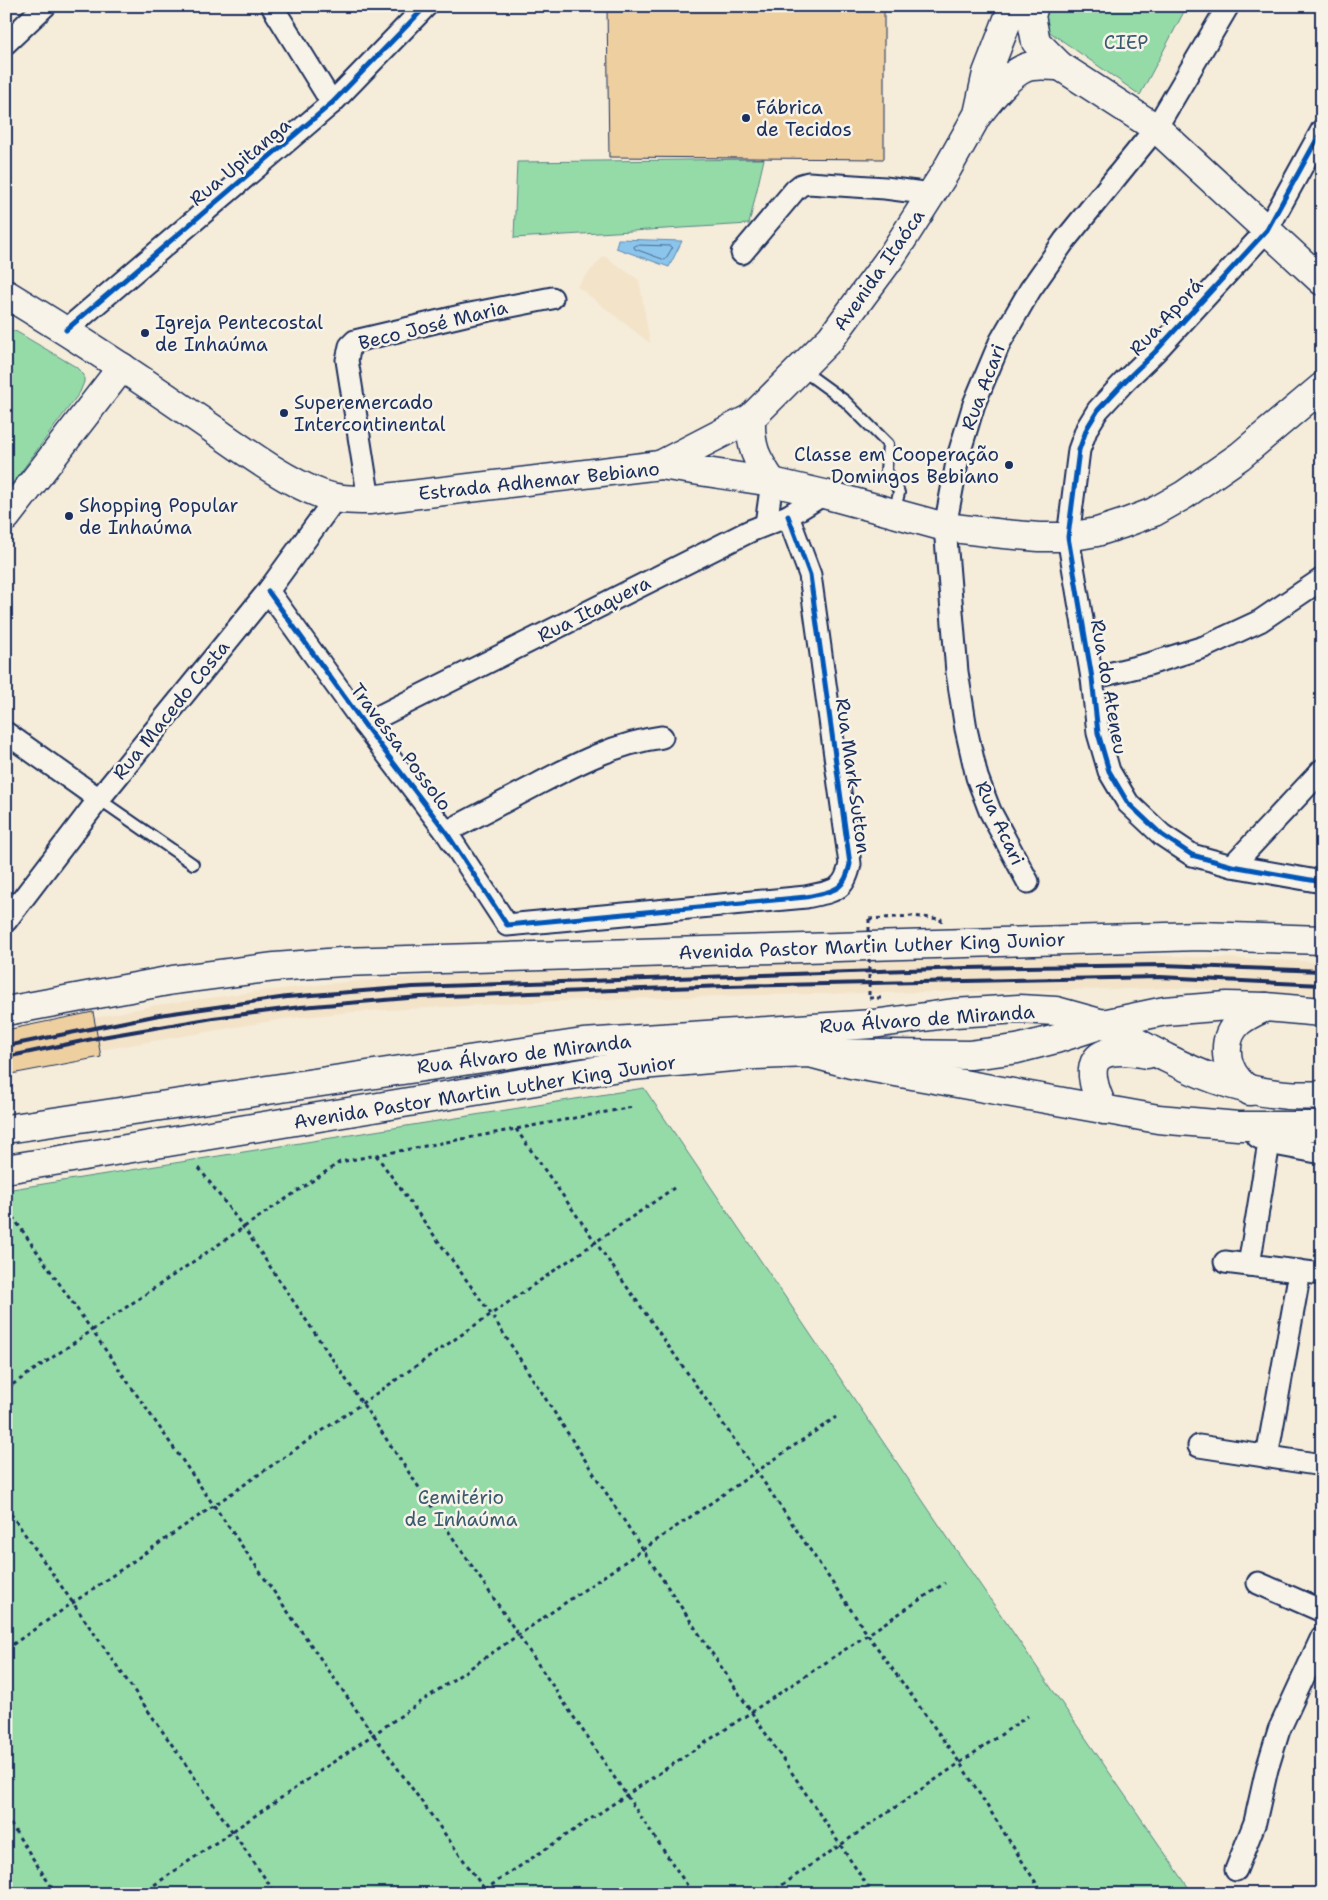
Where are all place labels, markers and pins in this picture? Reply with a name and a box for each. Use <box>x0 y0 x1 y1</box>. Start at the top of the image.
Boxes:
place label: Fábrica de Tecidos <box>756 95 852 142</box>
marker: Fábrica de Tecidos <box>740 112 752 124</box>
place label: Igreja Pentecostal de Inhaúma <box>155 310 323 357</box>
marker: Igreja Pentecostal de Inhaúma <box>139 327 151 339</box>
place label: Superemercado Intercontinental <box>294 390 446 437</box>
marker: Superemercado Intercontinental <box>278 407 290 419</box>
place label: Classe em Cooperação Domingos Bebiano <box>794 442 999 489</box>
marker: Classe em Cooperação Domingos Bebiano <box>1003 459 1015 471</box>
place label: Shopping Popular de Inhaúma <box>79 493 238 540</box>
marker: Shopping Popular de Inhaúma <box>63 510 75 522</box>

